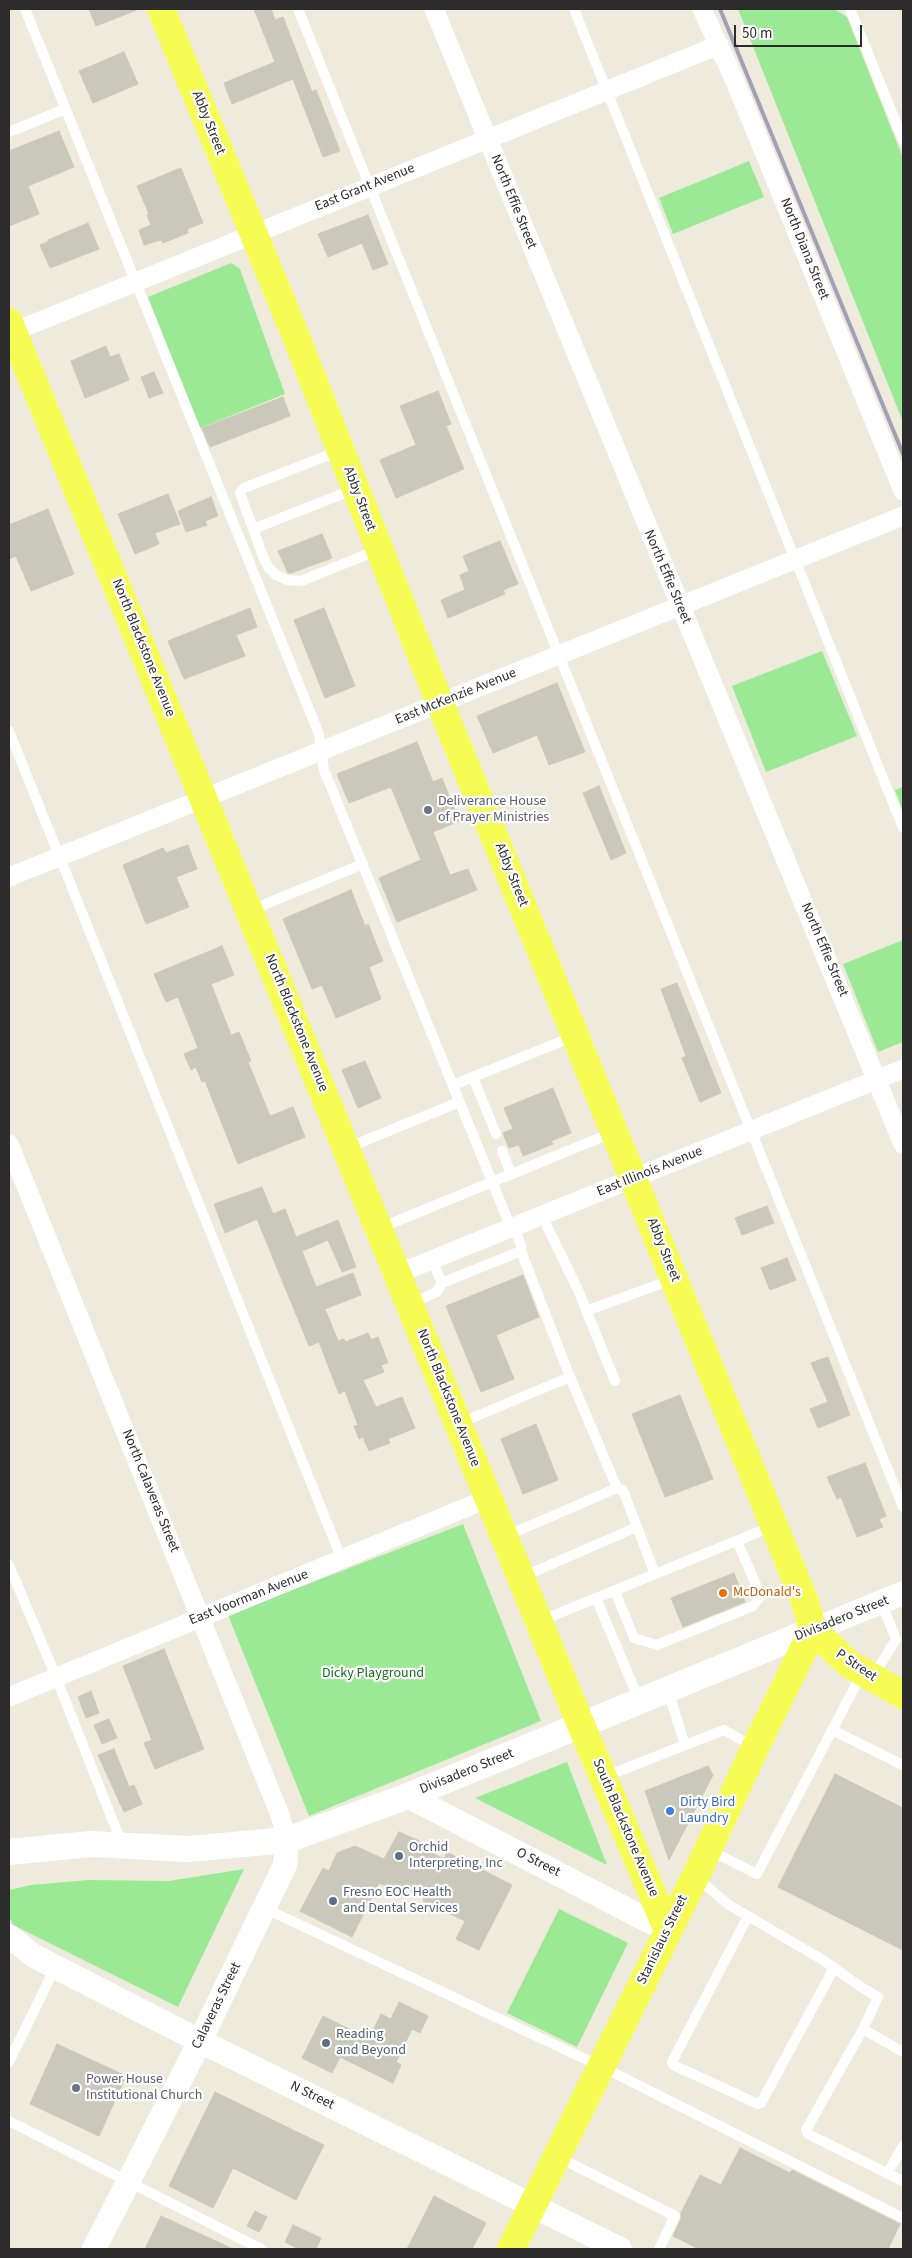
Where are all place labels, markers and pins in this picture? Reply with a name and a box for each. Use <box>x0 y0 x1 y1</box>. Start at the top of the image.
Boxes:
place label: Deliverance House of Prayer Ministries <box>438 794 549 826</box>
marker: Deliverance House of Prayer Ministries <box>422 804 434 816</box>
place label: McDonald's <box>733 1585 801 1601</box>
marker: McDonald's <box>717 1587 729 1599</box>
place label: Dirty Bird Laundry <box>680 1795 735 1828</box>
marker: Dirty Bird Laundry <box>664 1805 676 1817</box>
place label: Orchid Interpreting, Inc <box>409 1840 503 1872</box>
marker: Orchid Interpreting, Inc <box>393 1850 405 1862</box>
place label: Fresno EOC Health and Dental Services <box>343 1885 458 1918</box>
marker: Fresno EOC Health and Dental Services <box>327 1895 339 1907</box>
place label: Reading and Beyond <box>336 2027 406 2060</box>
marker: Reading and Beyond <box>320 2037 332 2049</box>
place label: Power House Institutional Church <box>86 2072 202 2104</box>
marker: Power House Institutional Church <box>70 2082 82 2094</box>

